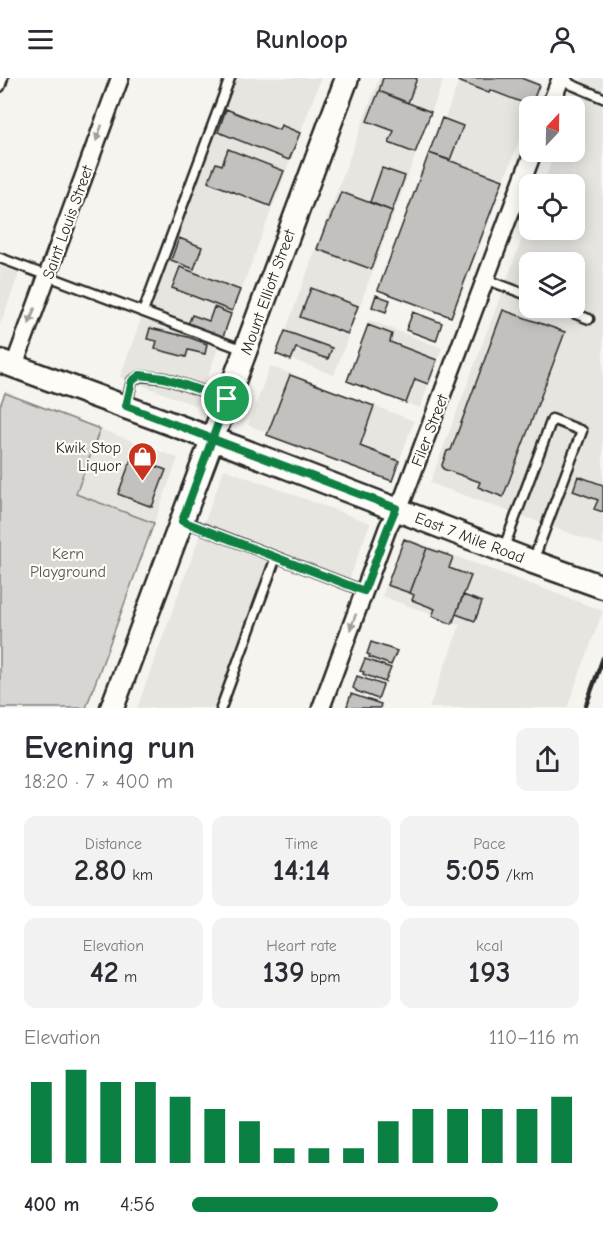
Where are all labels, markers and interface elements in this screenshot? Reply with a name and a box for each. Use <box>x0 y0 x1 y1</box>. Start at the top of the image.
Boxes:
icon: menu <box>24 23 57 56</box>
icon: person <box>546 23 579 56</box>
text: Runloop <box>255 24 348 55</box>
north arrow <box>519 96 585 162</box>
map controls <box>519 96 585 318</box>
one-way arrow <box>94 124 104 142</box>
street label: Saint Louis Street <box>39 163 97 282</box>
button: locate <box>519 174 585 240</box>
street label: Mount Elliott Street <box>237 227 299 357</box>
button: layers <box>519 252 585 318</box>
one-way arrow <box>27 307 37 325</box>
pin <box>201 373 252 424</box>
icon: arrive <box>210 382 243 415</box>
street label: Filer Street <box>408 391 452 469</box>
place label: Kwik Stop Liquor <box>56 439 122 475</box>
shop icon: Kwik Stop Liquor <box>126 440 158 482</box>
street label: East 7 Mile Road <box>412 509 527 567</box>
park label: Kern Playground <box>30 545 106 581</box>
one-way arrow <box>348 613 357 631</box>
text: Evening run <box>24 728 195 766</box>
button: share <box>516 728 579 791</box>
text: 18:20 · 7 × 400 m <box>24 770 173 793</box>
text: Distance <box>85 835 142 853</box>
text: Time <box>285 835 318 853</box>
text: Pace <box>473 835 506 853</box>
text: 2.80 <box>74 853 127 888</box>
text: 14:14 <box>273 853 330 888</box>
text: 5:05 <box>445 853 500 888</box>
text: km <box>127 866 153 884</box>
text: /km <box>500 866 534 884</box>
text: Elevation <box>83 937 144 955</box>
text: Heart rate <box>266 937 337 955</box>
text: kcal <box>476 937 503 955</box>
text: 42 <box>90 955 119 990</box>
text: 139 <box>263 955 305 990</box>
text: 193 <box>468 955 511 990</box>
text: m <box>119 968 137 986</box>
text: bpm <box>305 968 340 986</box>
text: Elevation <box>24 1026 101 1049</box>
text: 110–116 m <box>489 1026 579 1049</box>
text: 400 m <box>24 1193 79 1216</box>
text: 4:56 <box>120 1193 155 1216</box>

